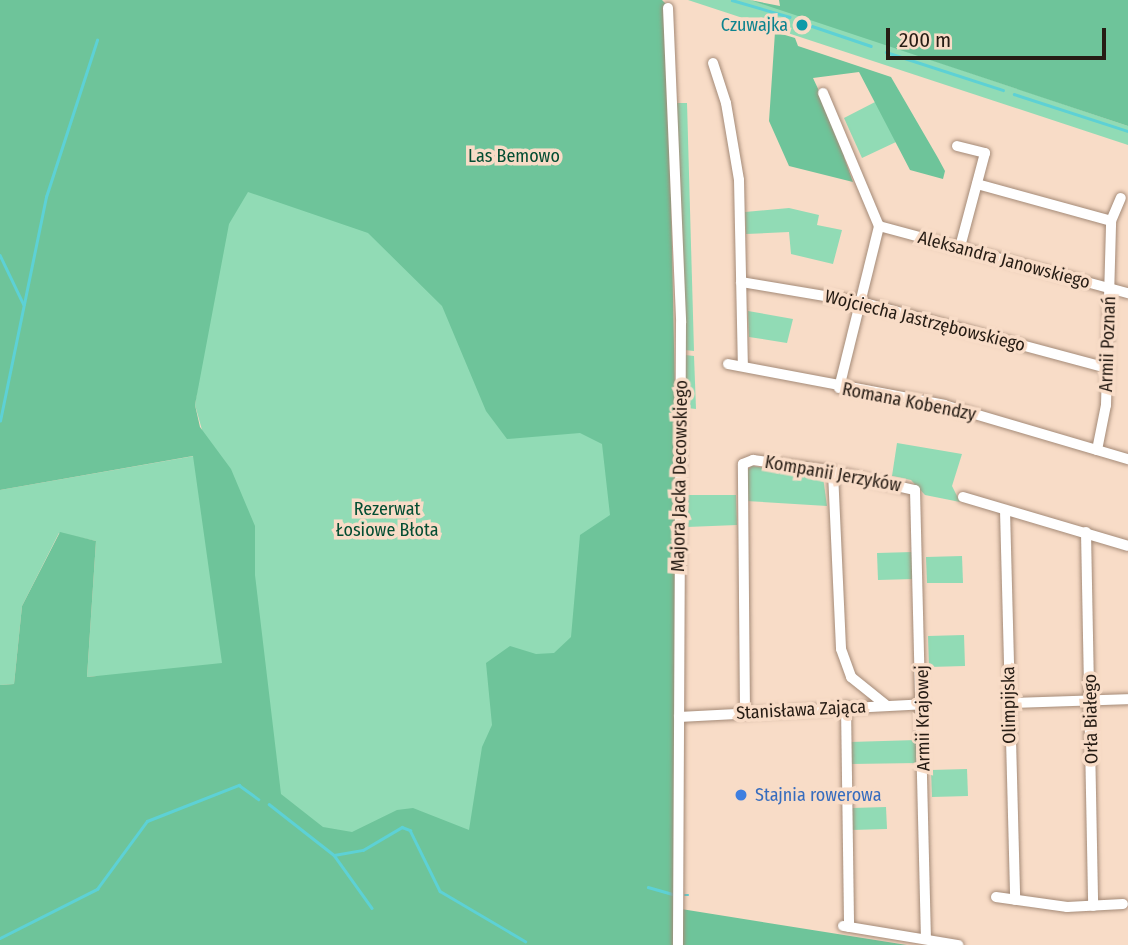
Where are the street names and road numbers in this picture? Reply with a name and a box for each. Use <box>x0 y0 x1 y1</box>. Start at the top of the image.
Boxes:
street label: Aleksandra Janowskiego <box>916 227 1092 293</box>
street label: Wojciecha Jastrzębowskiego <box>823 286 1027 356</box>
street label: Armii Poznań <box>1096 296 1120 392</box>
street label: Romana Kobendzy <box>840 378 978 426</box>
street label: Majora Jacka Decowskiego <box>668 380 692 572</box>
street label: Kompanii Jerzyków <box>763 451 903 497</box>
street label: Armii Krajowej <box>911 665 935 771</box>
street label: Olimpijska <box>998 666 1020 744</box>
street label: Orła Białego <box>1079 674 1103 764</box>
street label: Stanisława Zająca <box>736 696 866 724</box>

